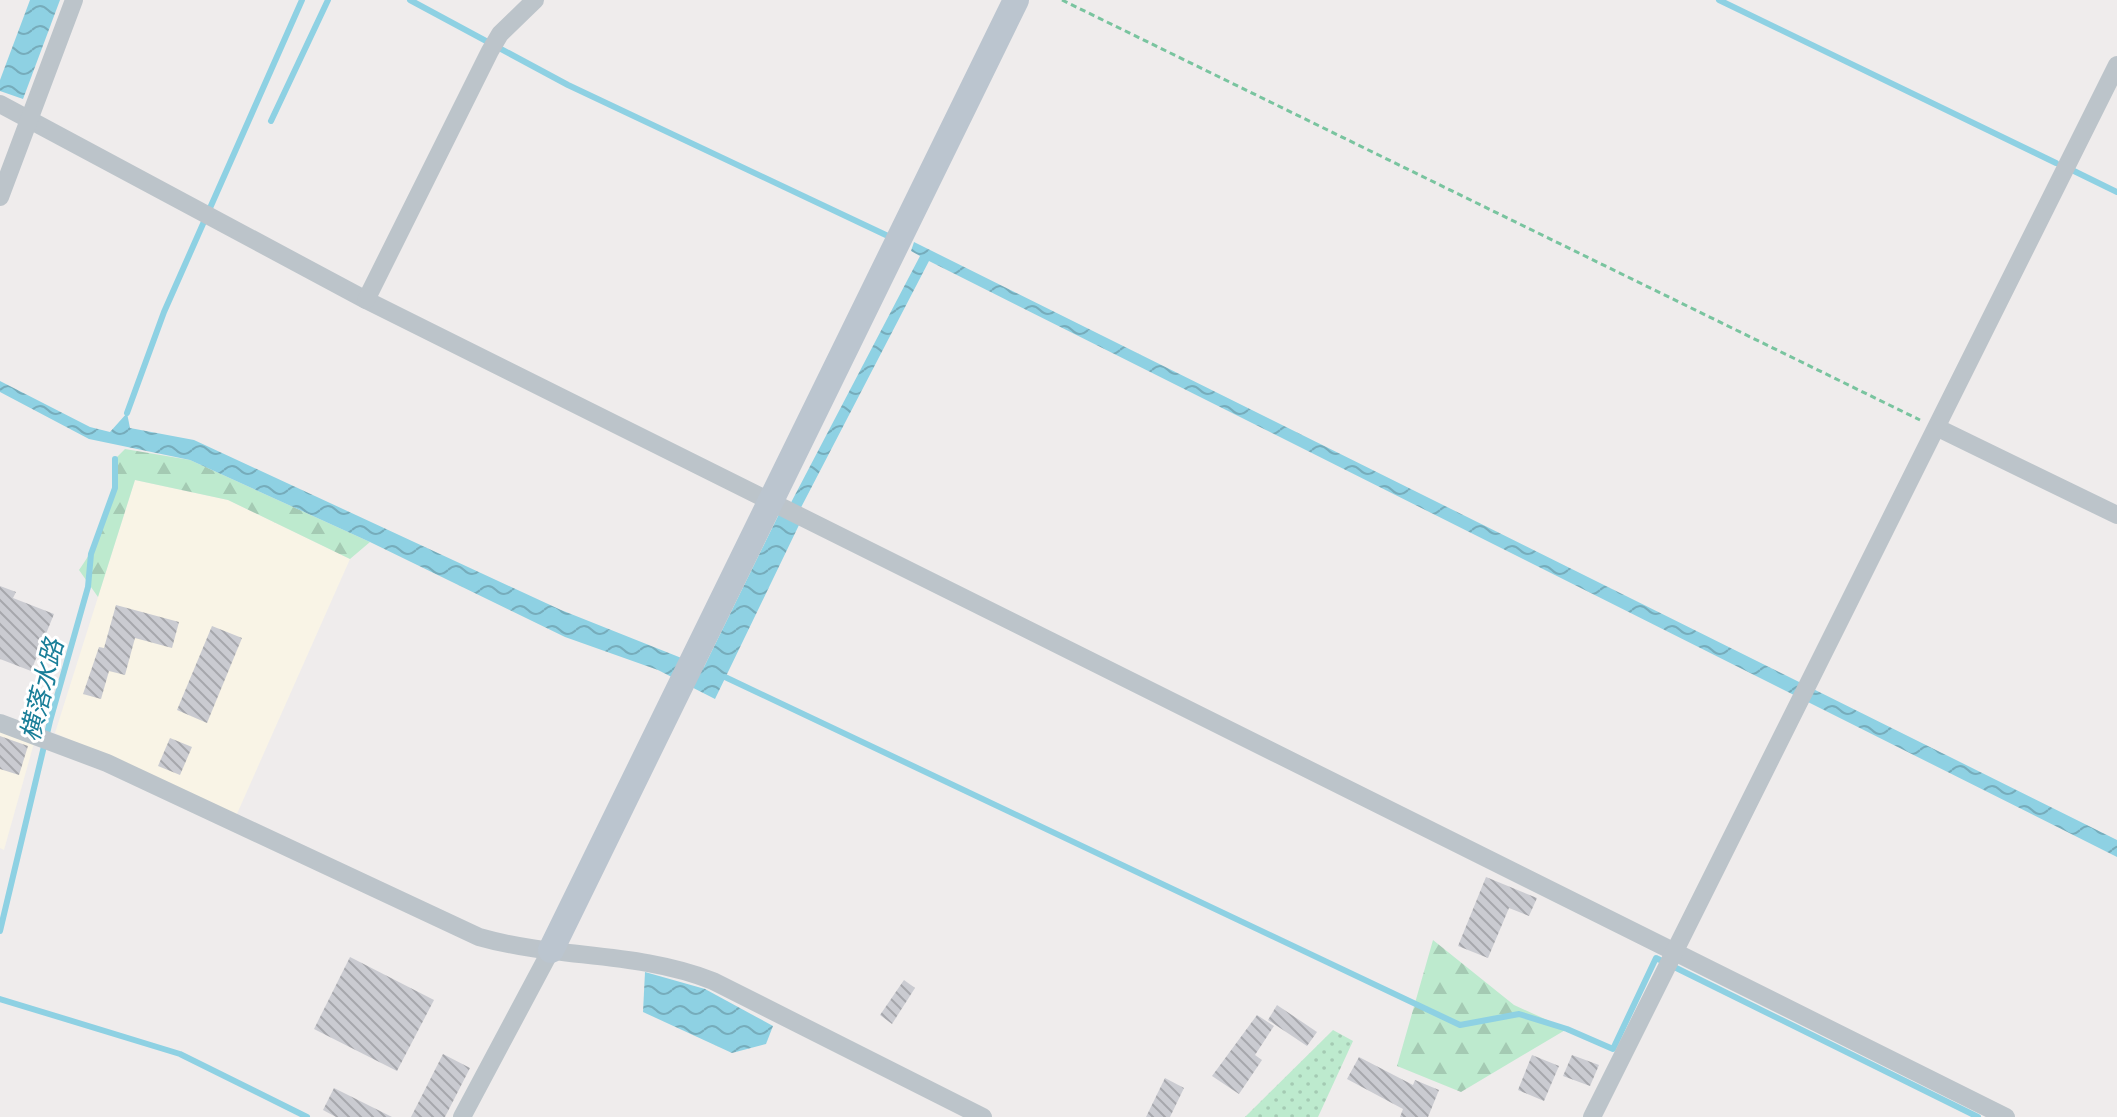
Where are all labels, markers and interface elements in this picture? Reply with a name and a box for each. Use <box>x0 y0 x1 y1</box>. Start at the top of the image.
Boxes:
water label: 横落水路 <box>11 633 72 745</box>

